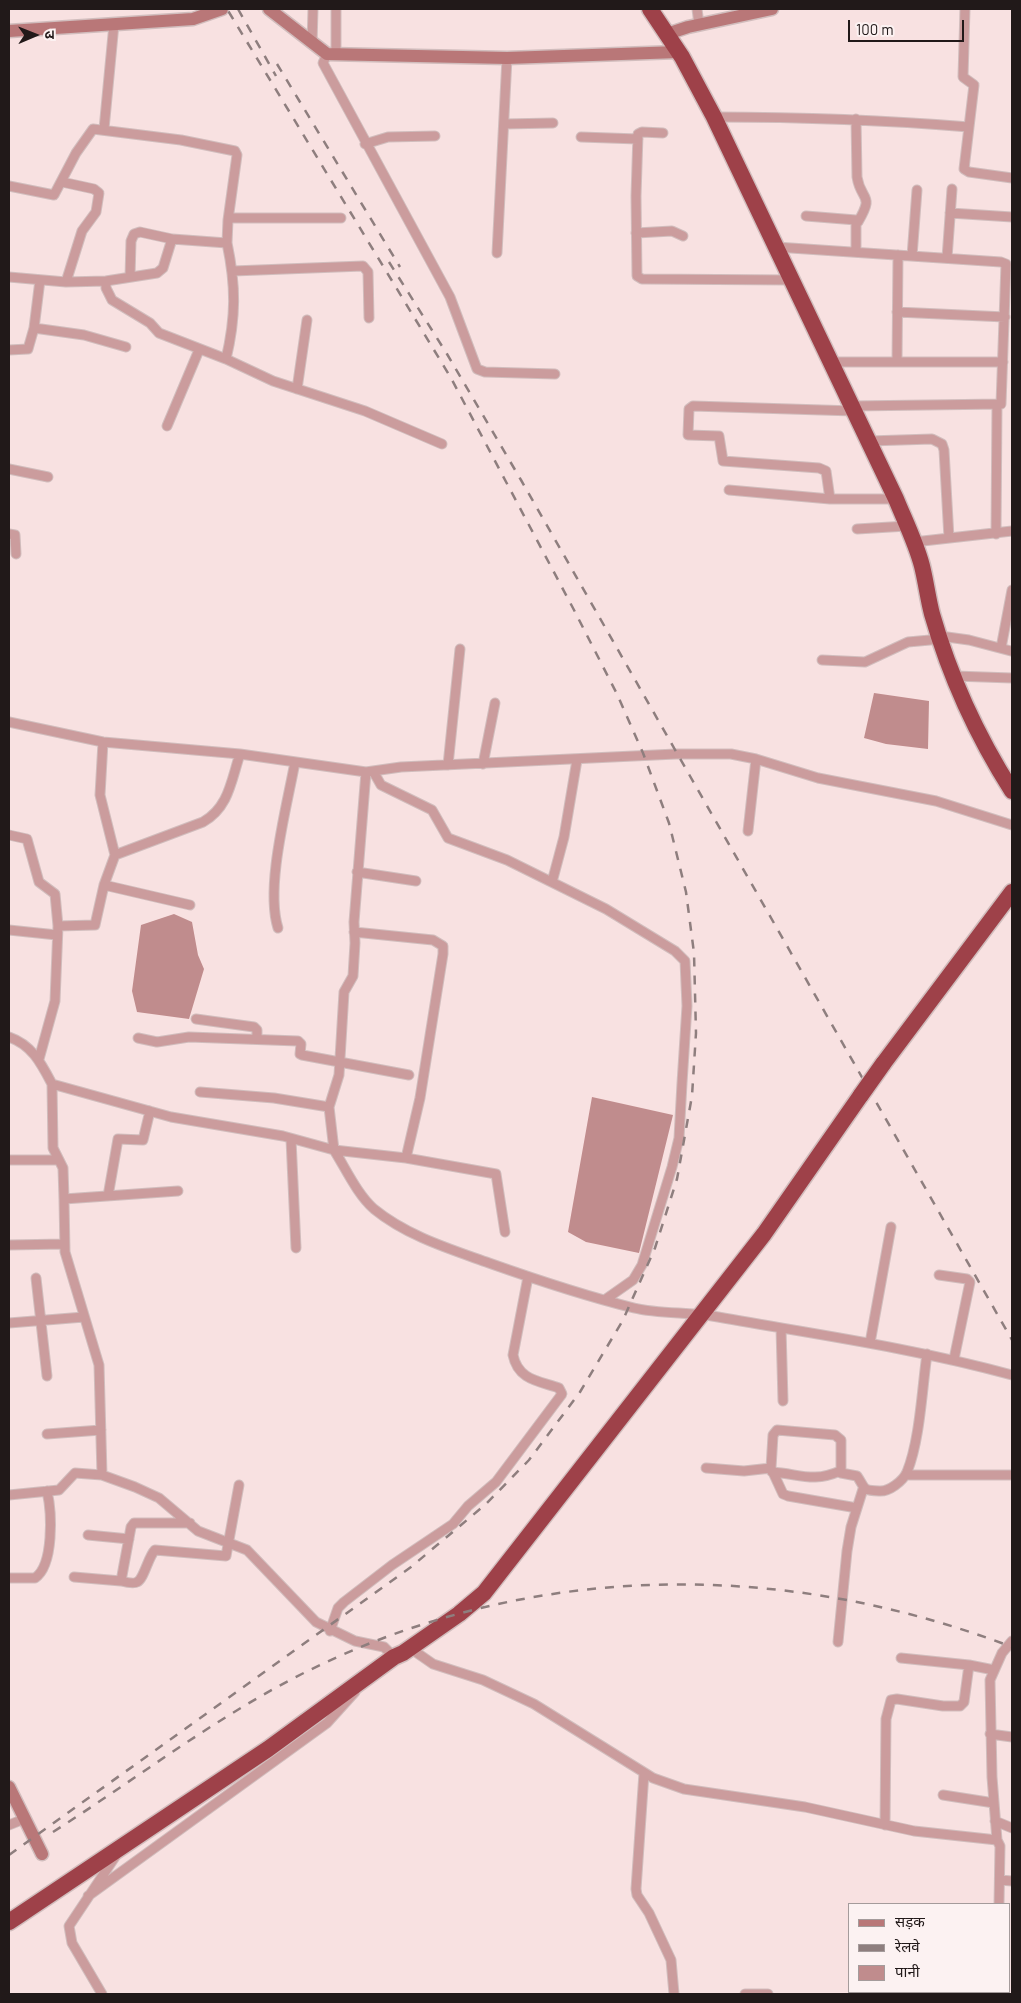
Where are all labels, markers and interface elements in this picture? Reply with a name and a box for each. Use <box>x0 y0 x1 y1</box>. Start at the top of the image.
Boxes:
north arrow <box>10 10 60 60</box>
scale bar <box>851 10 967 42</box>
text: 100 m <box>856 20 894 38</box>
text: उ <box>42 30 59 39</box>
legend <box>848 1903 1011 1993</box>
text: सड़क <box>895 1912 925 1930</box>
text: रेलवे <box>895 1937 920 1955</box>
text: पानी <box>895 1962 920 1980</box>

